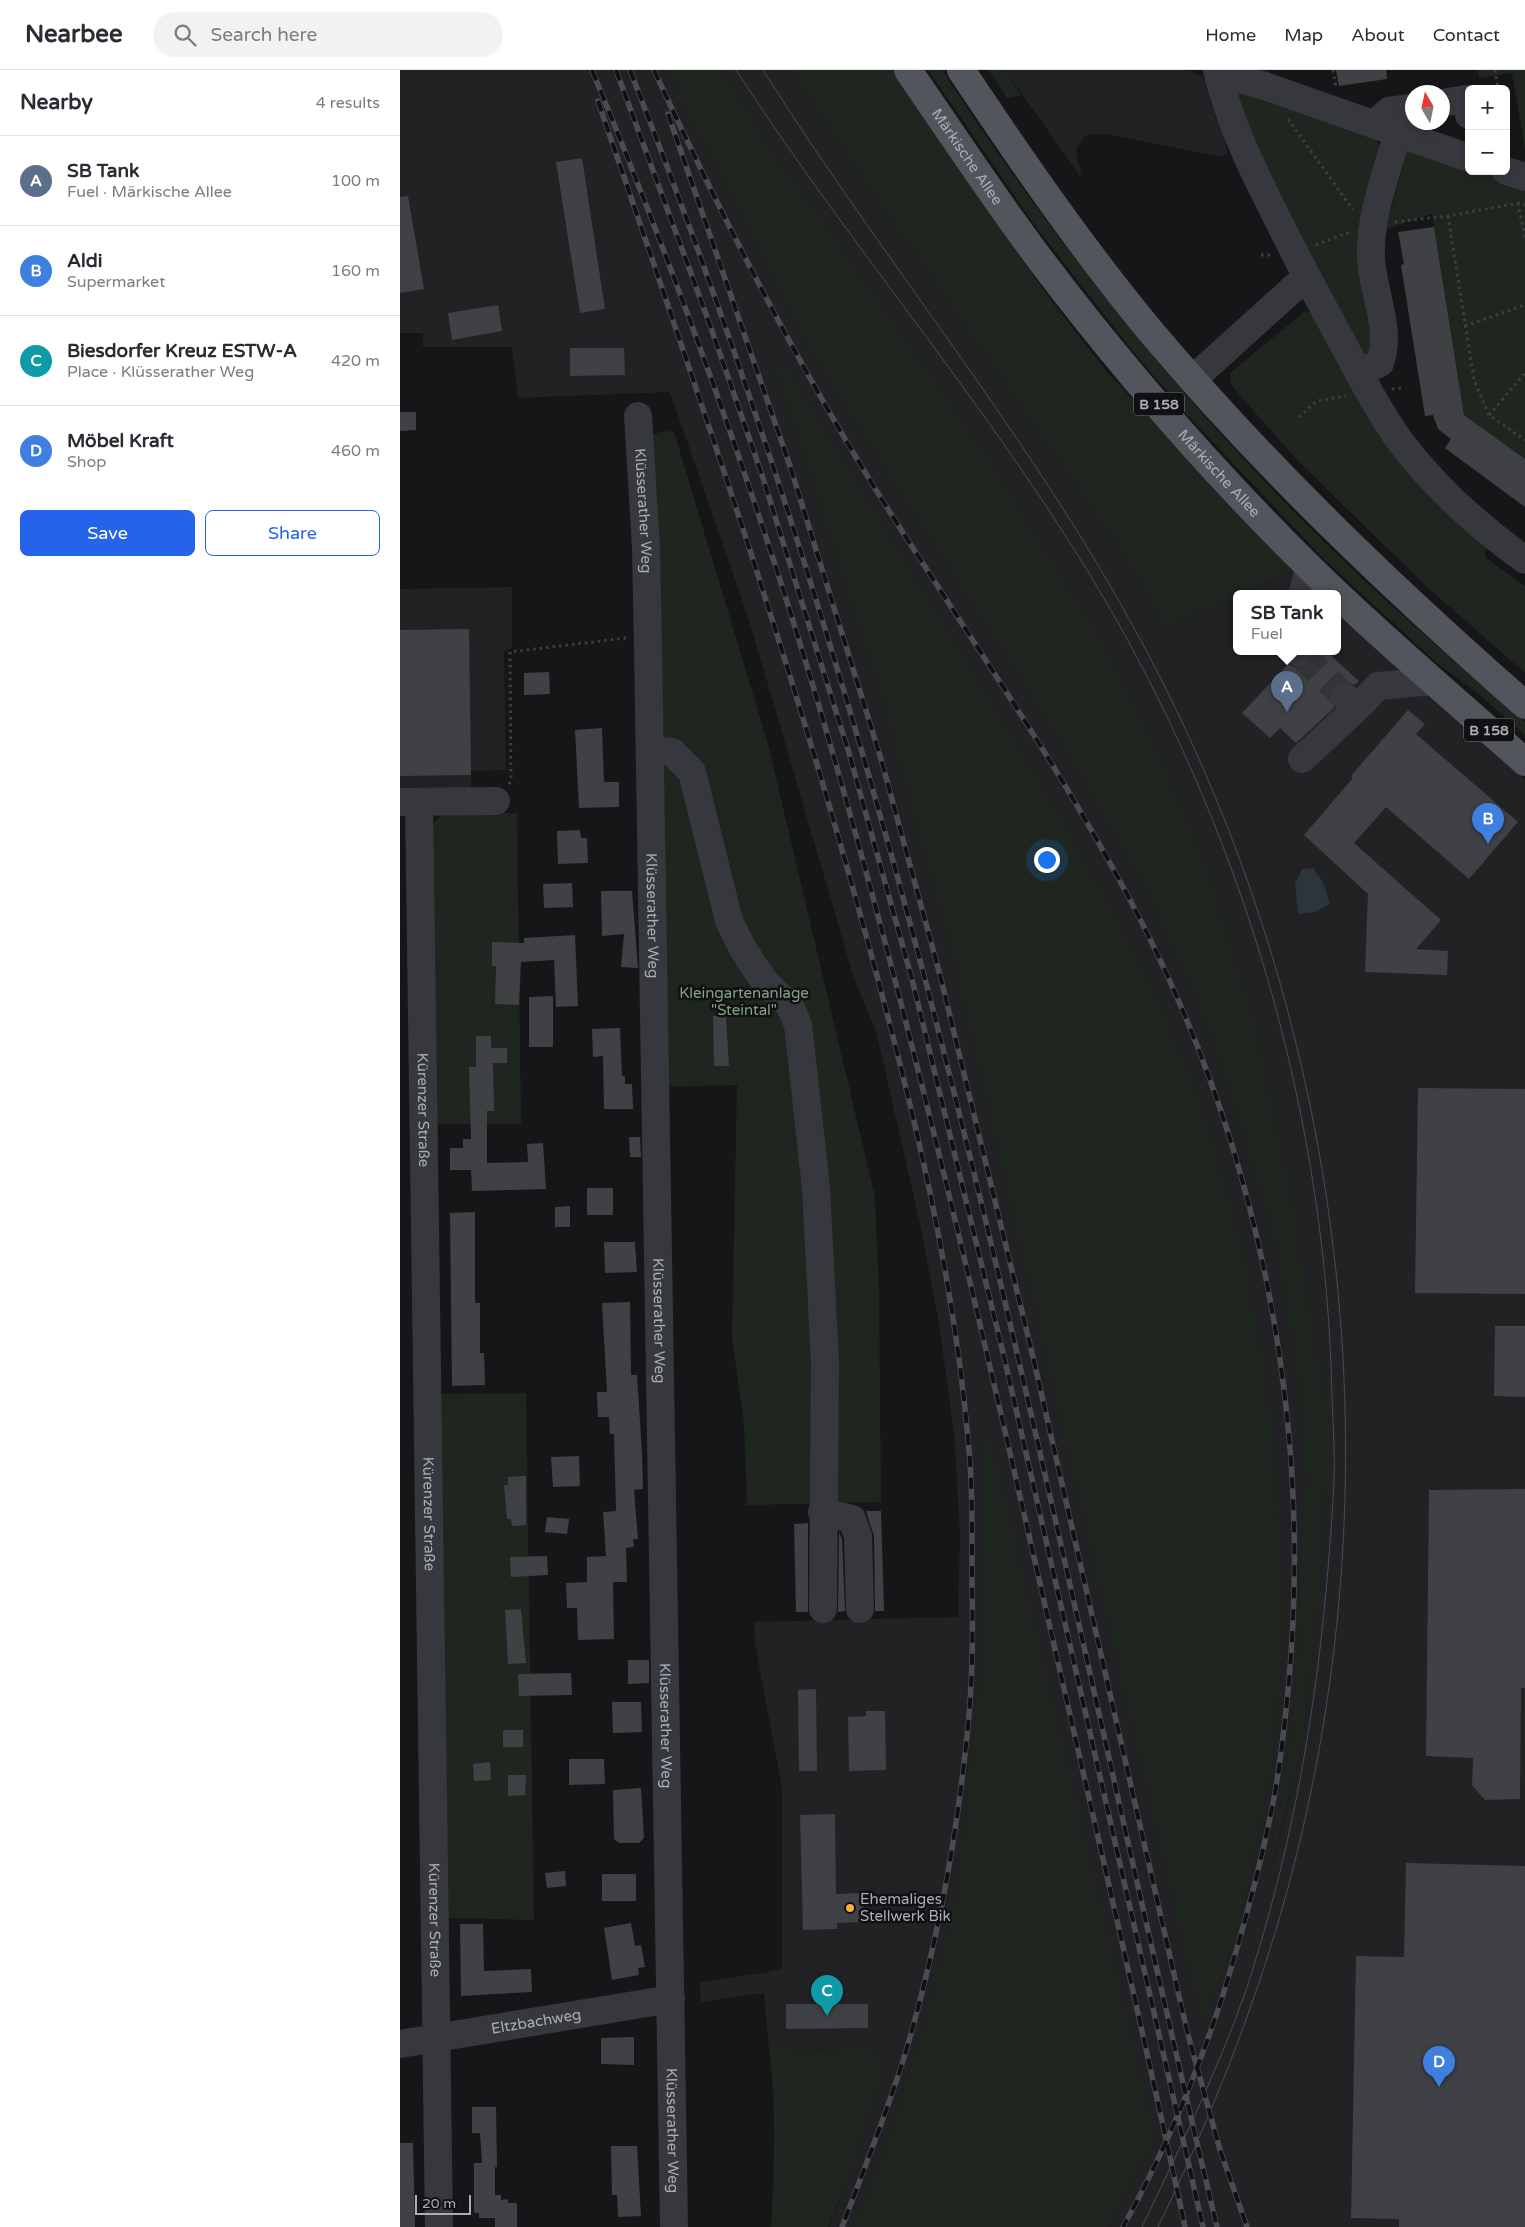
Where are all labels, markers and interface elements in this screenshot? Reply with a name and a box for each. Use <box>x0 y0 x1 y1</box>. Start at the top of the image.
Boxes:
search box <box>153 12 503 57</box>
text: Nearbee <box>25 20 123 49</box>
icon: search <box>171 21 199 49</box>
text: Search here <box>211 24 317 46</box>
text: Home <box>1205 24 1256 46</box>
text: Map <box>1284 24 1323 46</box>
text: About <box>1351 24 1405 46</box>
text: Contact <box>1433 24 1500 46</box>
north arrow <box>1405 85 1450 130</box>
map controls <box>1465 85 1510 175</box>
button: + <box>1465 85 1510 130</box>
text: Nearby <box>20 90 93 115</box>
text: 4 results <box>316 93 380 113</box>
street label: Märkische Allee <box>928 105 1007 208</box>
button: − <box>1465 130 1510 175</box>
text: SB Tank <box>67 160 139 182</box>
text: A <box>30 171 42 191</box>
text: 100 m <box>331 171 380 191</box>
text: Fuel · Märkische Allee <box>67 182 232 202</box>
text: Aldi <box>67 250 103 272</box>
text: B <box>30 261 42 281</box>
text: 160 m <box>331 261 380 281</box>
text: Supermarket <box>67 272 165 292</box>
text: Biesdorfer Kreuz ESTW-A <box>67 340 297 362</box>
text: C <box>30 351 42 371</box>
text: 420 m <box>331 351 380 371</box>
text: Place · Klüsserather Weg <box>67 362 254 382</box>
road number: B 158 <box>1134 392 1184 416</box>
street label: Märkische Allee <box>1174 426 1264 521</box>
text: Möbel Kraft <box>67 430 174 452</box>
text: D <box>30 441 42 461</box>
text: 460 m <box>331 441 380 461</box>
street label: Klüsserather Weg <box>631 448 656 574</box>
text: Shop <box>67 452 106 472</box>
button: Save <box>20 510 195 556</box>
button: Share <box>205 510 380 556</box>
popup <box>1233 590 1341 655</box>
text: SB Tank <box>1251 602 1323 624</box>
text: Fuel <box>1251 624 1283 644</box>
pin: A <box>1271 671 1303 712</box>
road number: B 158 <box>1464 718 1514 742</box>
pin: B <box>1472 803 1504 844</box>
your location <box>1034 847 1060 873</box>
street label: Klüsserather Weg <box>642 853 662 979</box>
park label: Kleingartenanlage "Steintal" <box>679 984 809 1019</box>
street label: Kürenzer Straße <box>414 1053 433 1167</box>
street label: Klüsserather Weg <box>649 1258 669 1383</box>
street label: Kürenzer Straße <box>419 1457 439 1571</box>
street label: Klüsserather Weg <box>656 1663 676 1788</box>
street label: Kürenzer Straße <box>425 1863 444 1977</box>
place label: Ehemaliges Stellwerk Bik <box>860 1890 951 1925</box>
marker: Ehemaliges Stellwerk Bik <box>844 1902 856 1914</box>
pin: C <box>811 1975 843 2016</box>
street label: Eltzbachweg <box>490 2005 583 2038</box>
pin: D <box>1423 2046 1455 2087</box>
street label: Klüsserather Weg <box>662 2068 682 2193</box>
scale bar <box>415 2192 471 2215</box>
text: 20 m <box>422 2195 456 2212</box>

